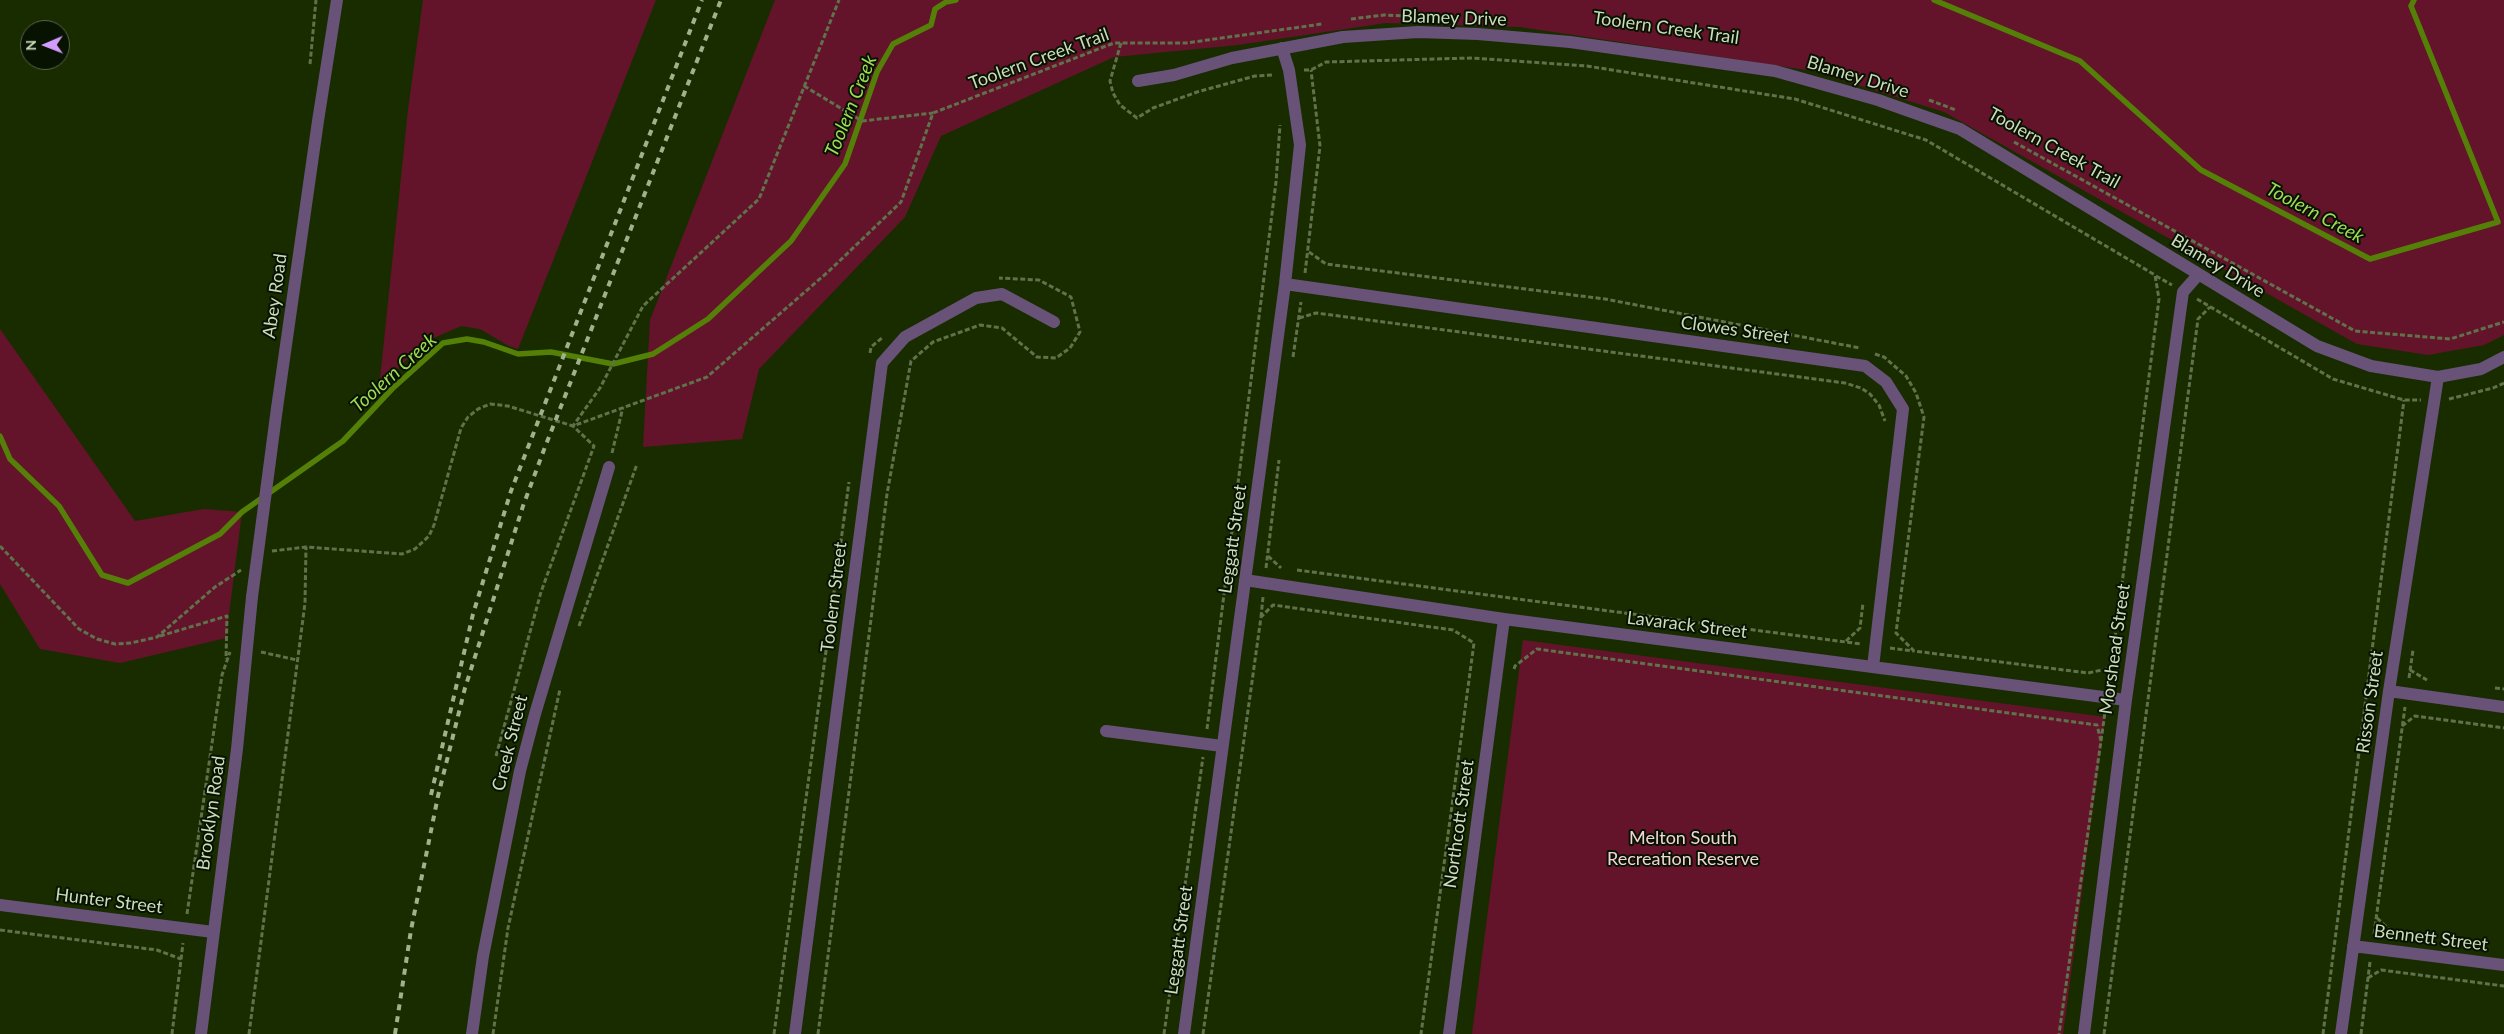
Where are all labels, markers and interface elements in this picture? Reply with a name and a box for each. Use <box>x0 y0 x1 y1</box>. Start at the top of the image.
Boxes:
street label: Blamey Drive <box>1401 5 1507 31</box>
street label: Toolern Creek Trail <box>1592 7 1740 49</box>
north arrow <box>20 20 70 70</box>
street label: Toolern Creek Trail <box>966 24 1112 94</box>
text: N <box>22 40 39 51</box>
street label: Blamey Drive <box>1804 51 1912 103</box>
water label: Toolern Creek <box>820 52 882 160</box>
street label: Toolern Creek Trail <box>1984 103 2124 193</box>
water label: Toolern Creek <box>2262 178 2368 248</box>
street label: Blamey Drive <box>2167 230 2269 302</box>
street label: Abey Road <box>258 252 292 340</box>
street label: Clowes Street <box>1679 312 1791 348</box>
water label: Toolern Creek <box>346 329 442 417</box>
street label: Leggatt Street <box>1215 483 1251 595</box>
street label: Toolern Street <box>817 541 851 653</box>
street label: Morshead Street <box>2095 582 2135 716</box>
street label: Lavarack Street <box>1626 607 1748 643</box>
street label: Risson Street <box>2352 649 2388 755</box>
street label: Creek Street <box>488 693 532 793</box>
street label: Brooklyn Road <box>192 754 230 872</box>
street label: Northcott Street <box>1439 758 1479 890</box>
park label: Melton South Recreation Reserve <box>1607 827 1759 870</box>
street label: Hunter Street <box>54 884 164 918</box>
street label: Leggatt Street <box>1161 884 1197 996</box>
street label: Bennett Street <box>2373 920 2489 956</box>

